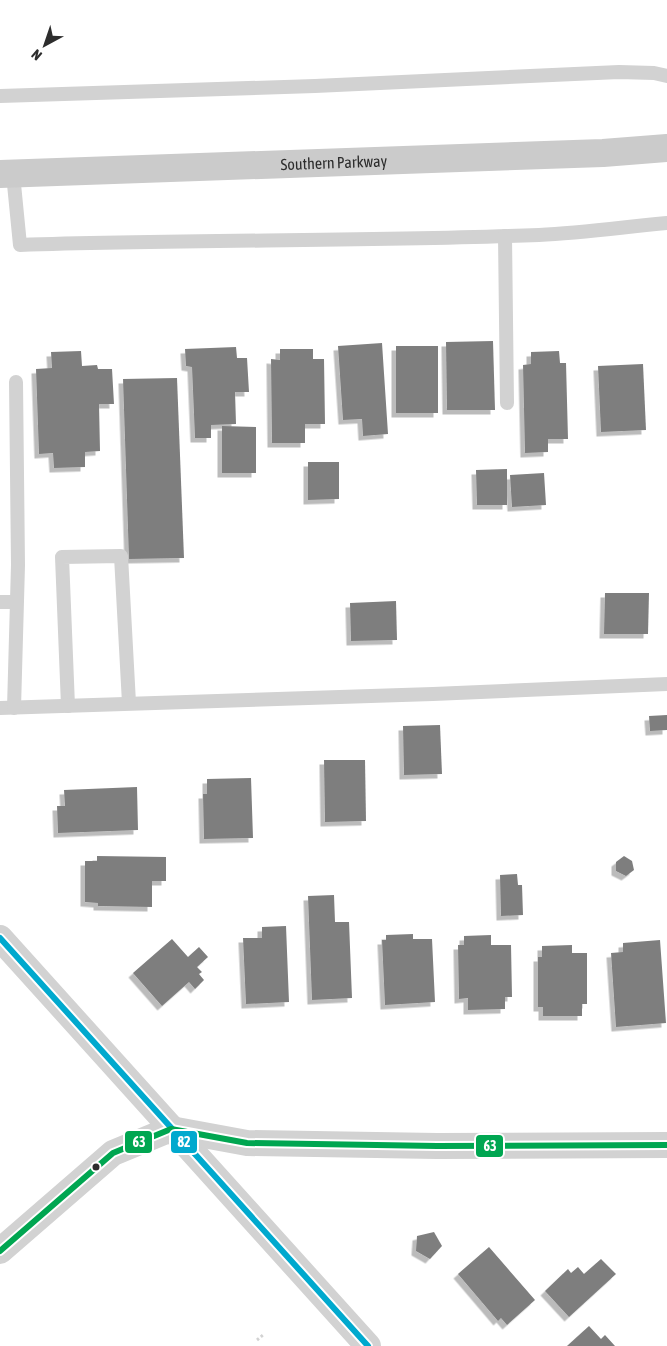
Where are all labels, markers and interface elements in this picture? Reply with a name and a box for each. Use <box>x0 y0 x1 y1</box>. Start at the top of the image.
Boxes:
north arrow <box>20 20 70 70</box>
text: N <box>28 46 45 64</box>
street label: Southern Parkway <box>280 152 388 173</box>
line badge: 63 <box>124 1130 153 1154</box>
line badge: 82 <box>170 1130 198 1154</box>
text: 63 <box>132 1134 146 1150</box>
text: 82 <box>177 1134 191 1150</box>
line badge: 63 <box>475 1134 504 1158</box>
text: 63 <box>483 1138 497 1154</box>
unlabelled marker <box>91 1162 101 1172</box>

